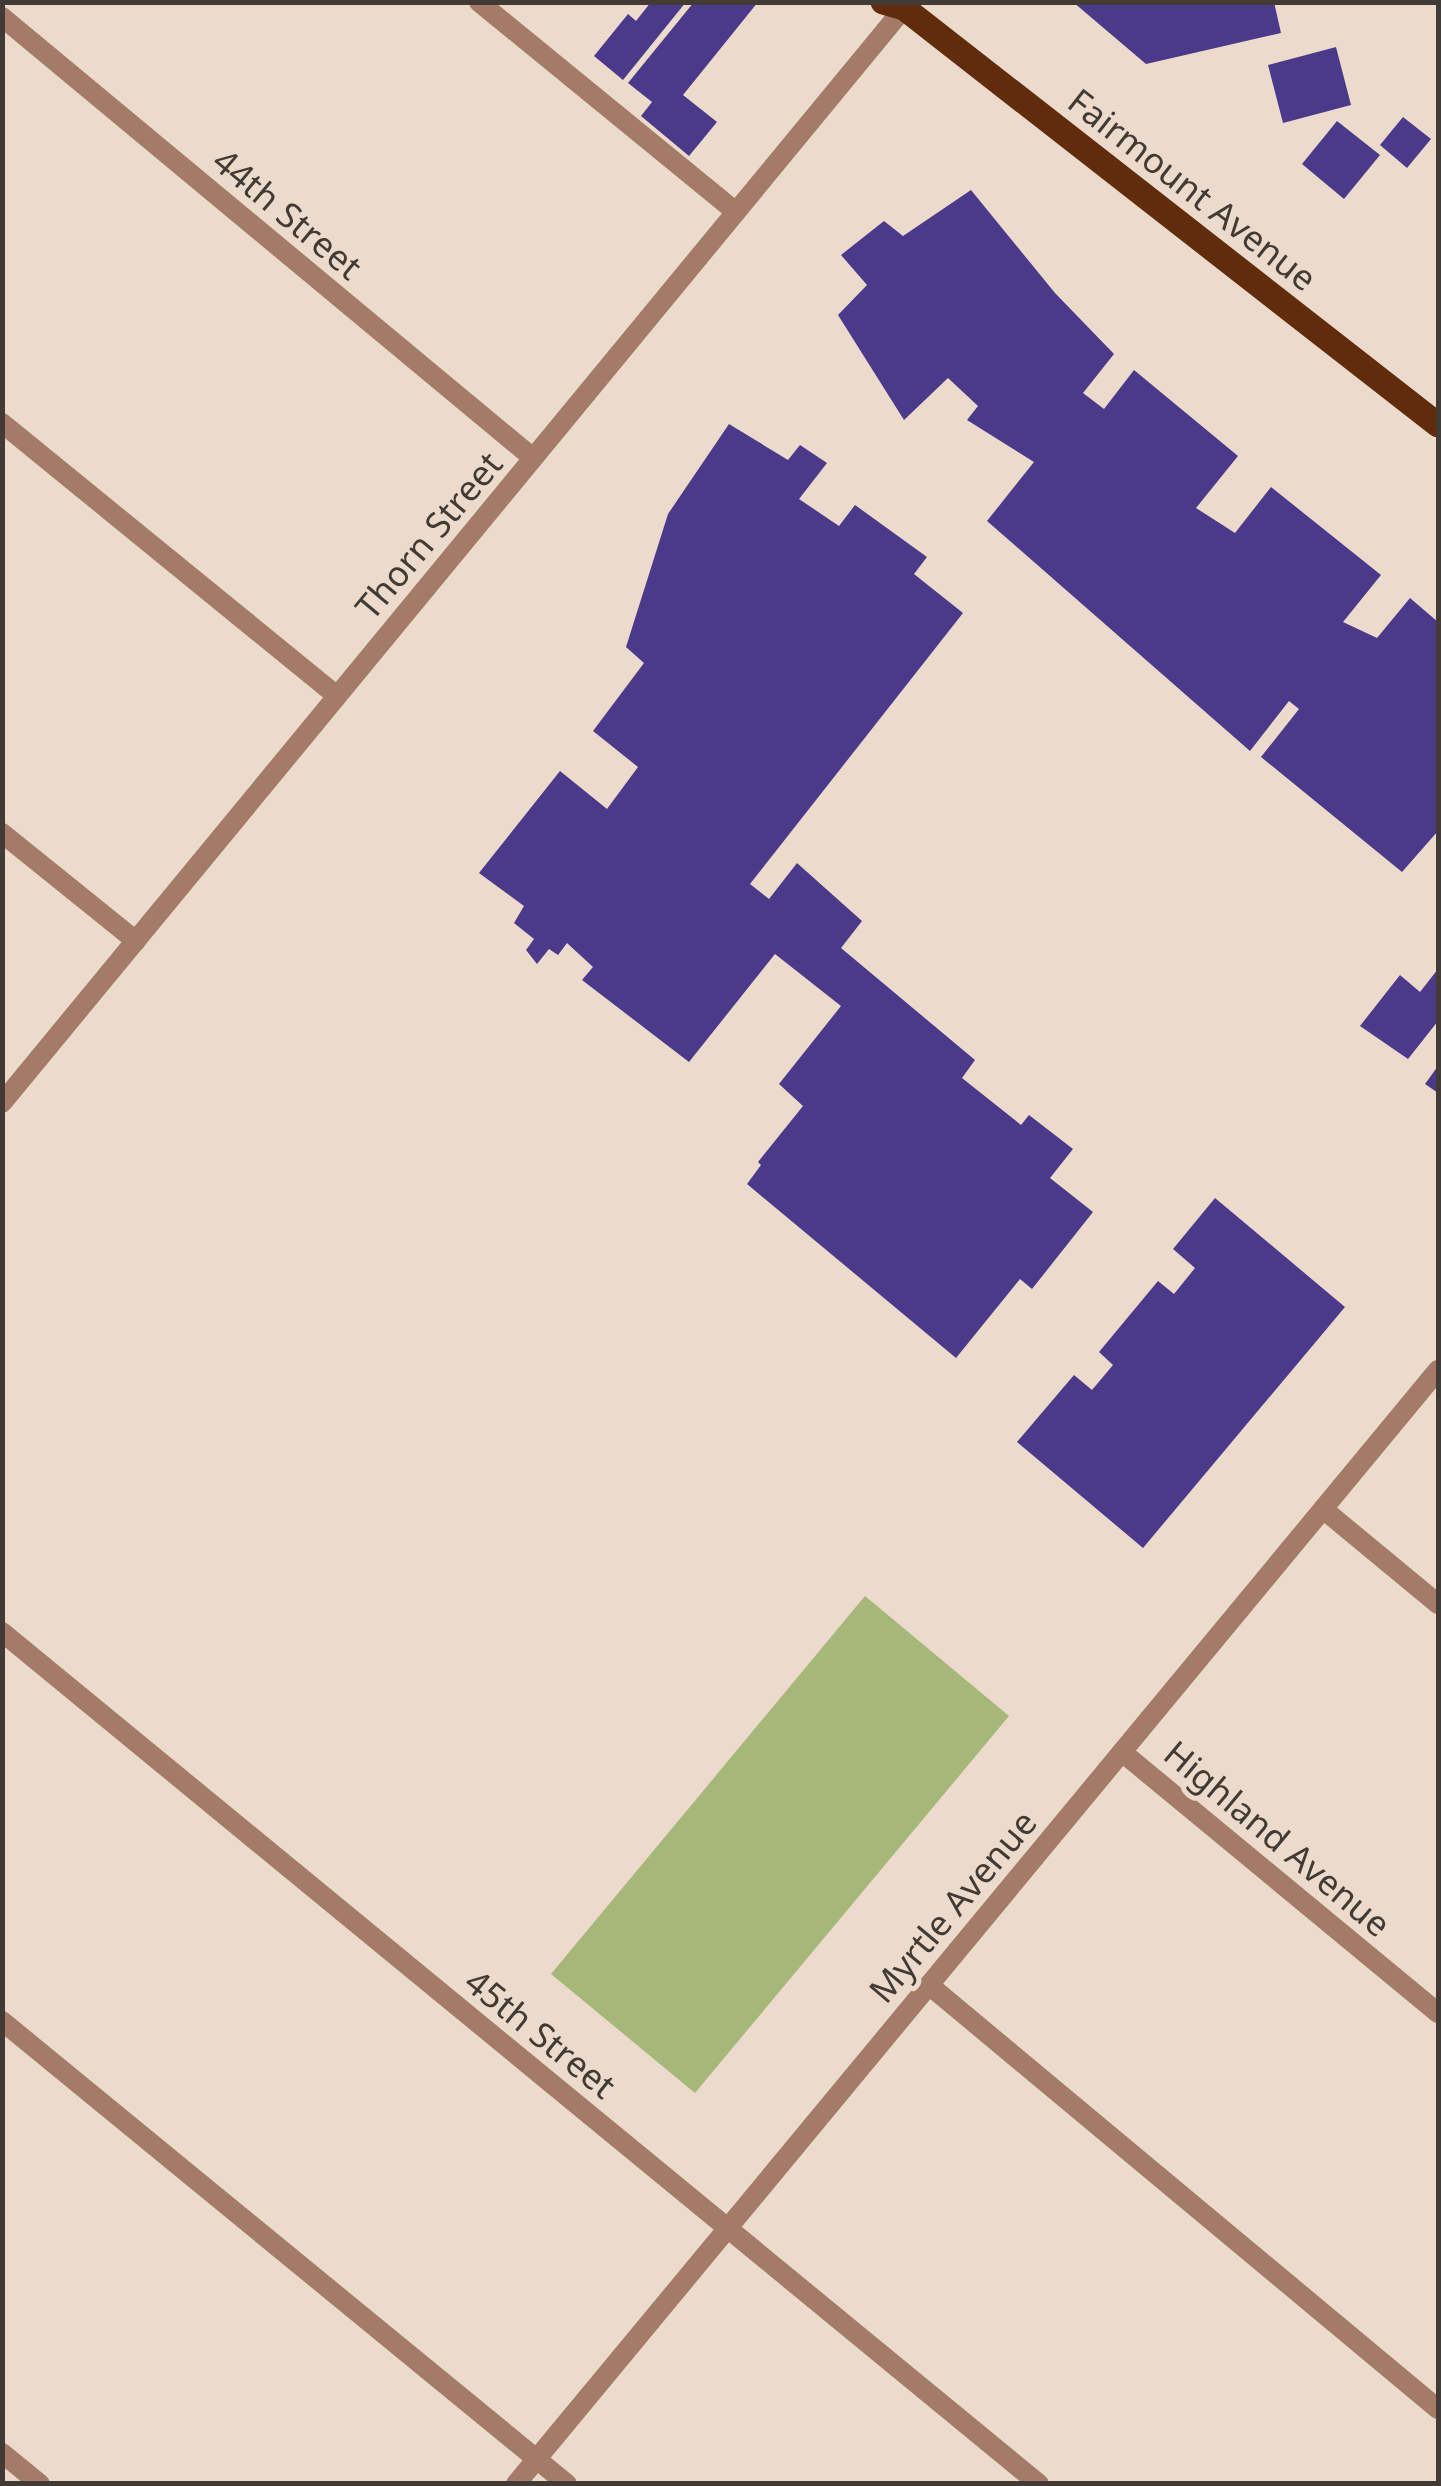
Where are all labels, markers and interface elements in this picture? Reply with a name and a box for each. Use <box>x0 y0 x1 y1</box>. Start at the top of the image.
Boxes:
street label: Fairmount Avenue <box>1059 77 1327 301</box>
street label: 44th Street <box>204 137 372 289</box>
street label: Thorn Street <box>344 441 512 629</box>
street label: Highland Avenue <box>1155 1729 1401 1947</box>
street label: Myrtle Avenue <box>858 1800 1046 2012</box>
street label: 45th Street <box>456 1958 626 2108</box>

